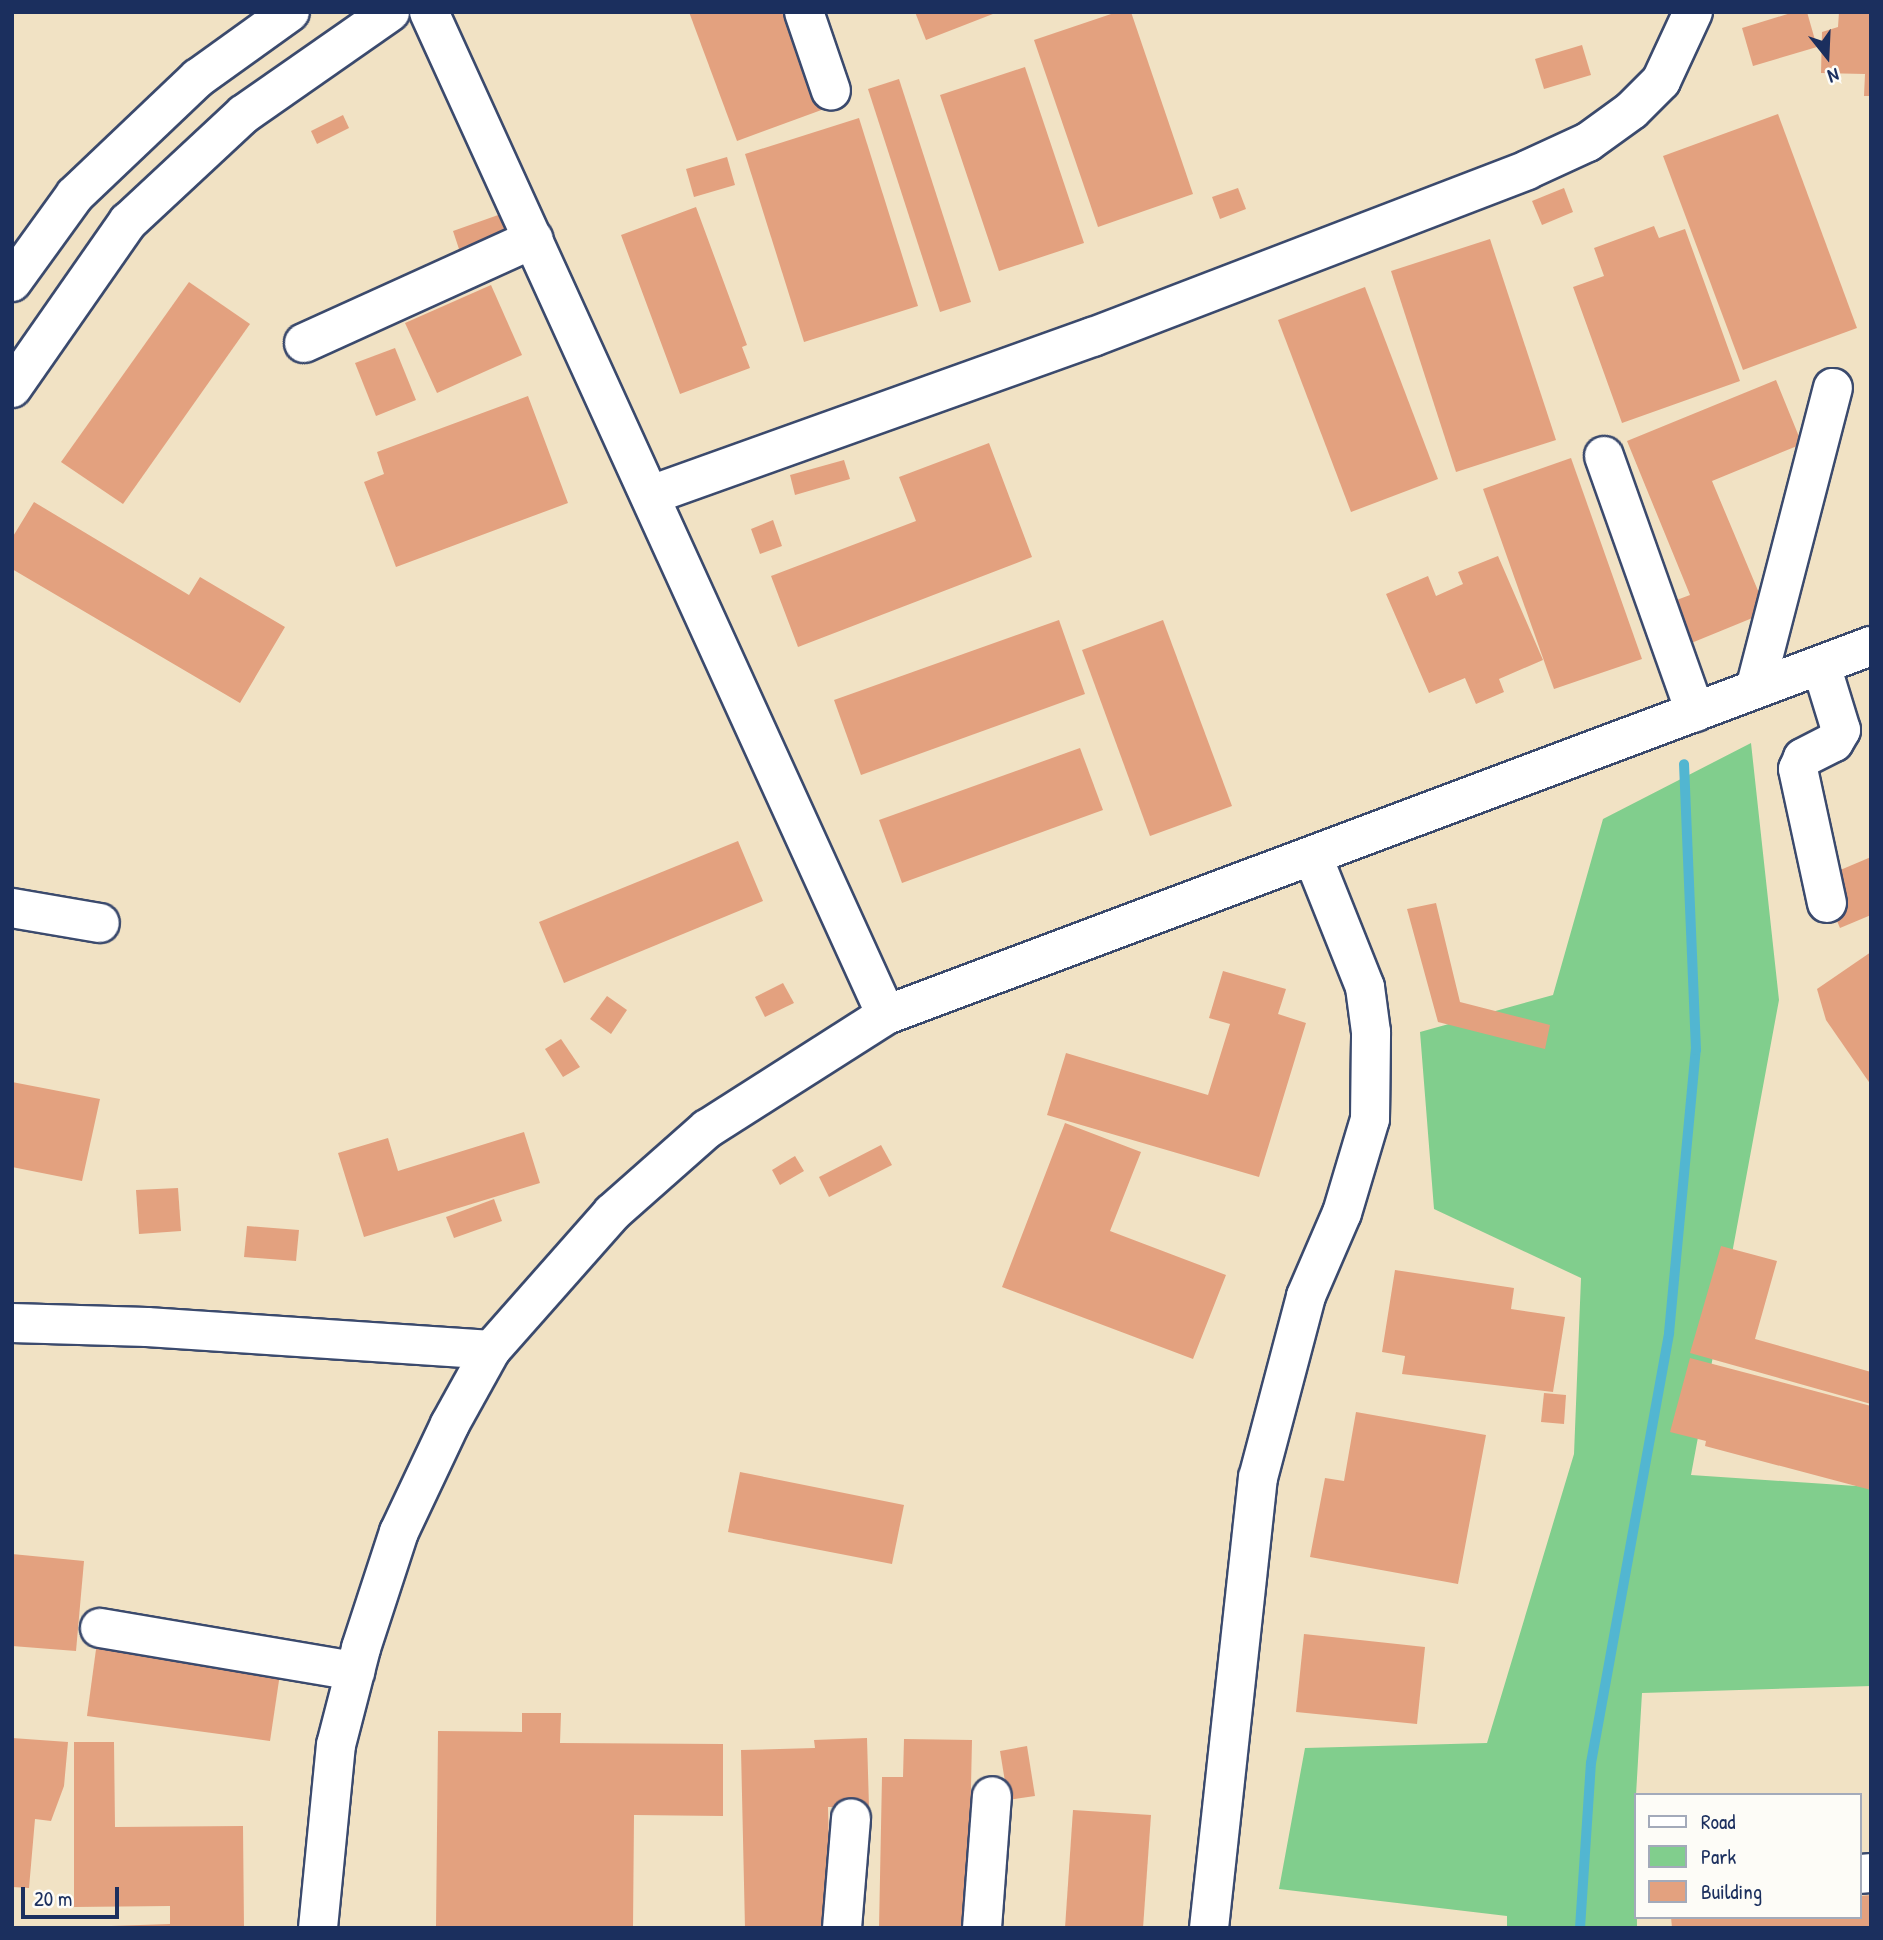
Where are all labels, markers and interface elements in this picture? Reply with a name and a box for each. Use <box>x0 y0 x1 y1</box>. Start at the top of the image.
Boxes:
north arrow <box>1792 21 1862 91</box>
text: N <box>1825 62 1842 90</box>
legend <box>1634 1793 1862 1919</box>
text: Road <box>1701 1807 1735 1836</box>
text: Park <box>1701 1842 1736 1871</box>
scale bar <box>24 1874 122 1918</box>
text: Building <box>1701 1877 1762 1906</box>
text: 20 m <box>34 1884 72 1913</box>

